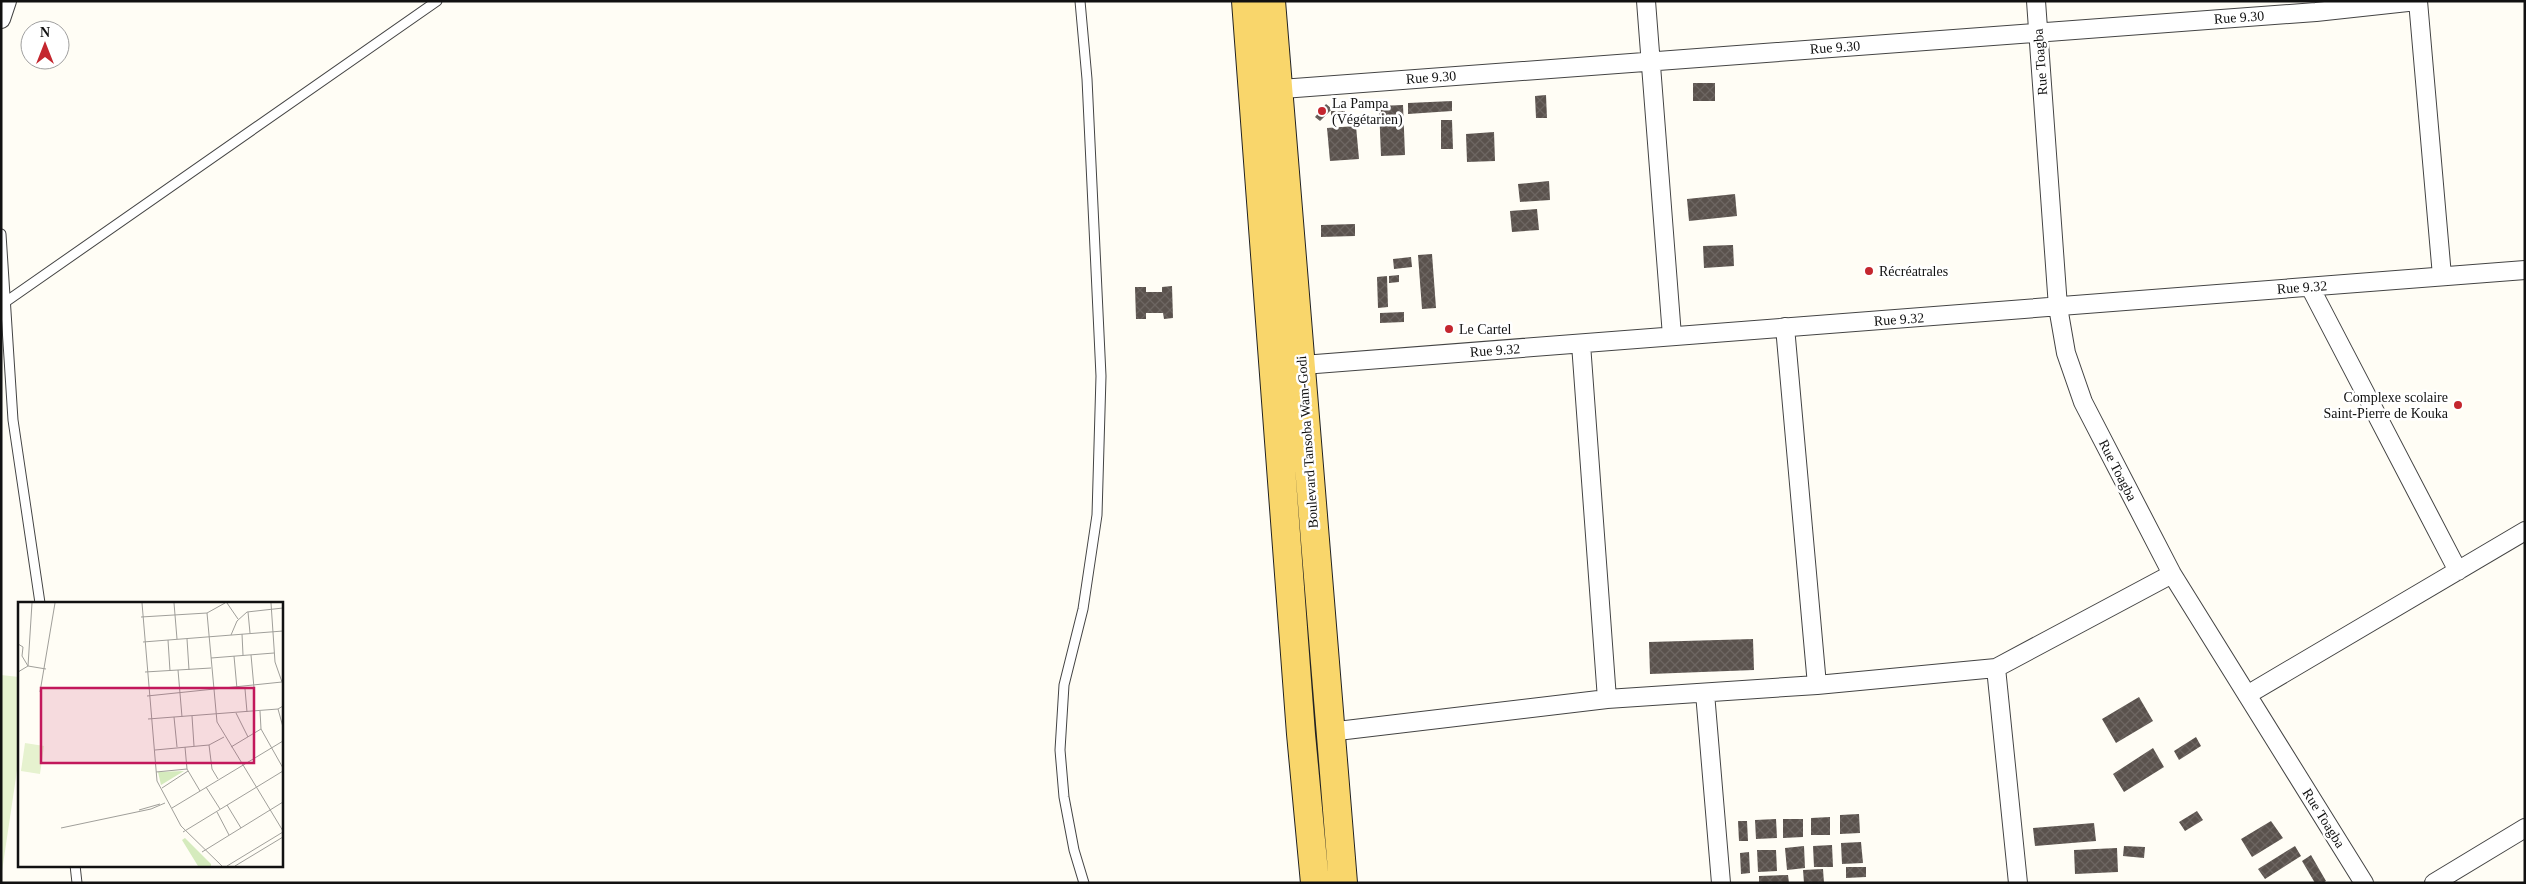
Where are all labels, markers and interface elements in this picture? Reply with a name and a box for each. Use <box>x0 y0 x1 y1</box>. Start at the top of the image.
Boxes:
street label: Rue 9.30 <box>2213 8 2265 27</box>
north arrow <box>20 20 70 70</box>
text: N <box>40 25 50 40</box>
street label: Rue Toagba <box>2031 27 2050 96</box>
street label: Rue 9.30 <box>1809 38 1861 57</box>
street label: Rue 9.30 <box>1405 68 1457 87</box>
place label: La Pampa (Végétarien) <box>1332 96 1403 128</box>
marker: La Pampa (Végétarien) <box>1316 105 1328 117</box>
place label: Récréatrales <box>1879 264 1948 279</box>
marker: Récréatrales <box>1863 265 1875 277</box>
street label: Rue 9.32 <box>2276 278 2328 297</box>
street label: Rue 9.32 <box>1873 310 1925 329</box>
place label: Le Cartel <box>1459 322 1512 337</box>
marker: Le Cartel <box>1443 323 1455 335</box>
street label: Rue 9.32 <box>1469 341 1521 360</box>
street label: Boulevard Tansoba Wam-Godi <box>1294 355 1321 529</box>
place label: Complexe scolaire Saint-Pierre de Kouka <box>2324 390 2449 421</box>
marker: Complexe scolaire Saint-Pierre de Kouka <box>2452 399 2464 411</box>
street label: Rue Toagba <box>2096 437 2140 504</box>
inset map <box>18 602 282 866</box>
street label: Rue Toagba <box>2300 786 2348 851</box>

